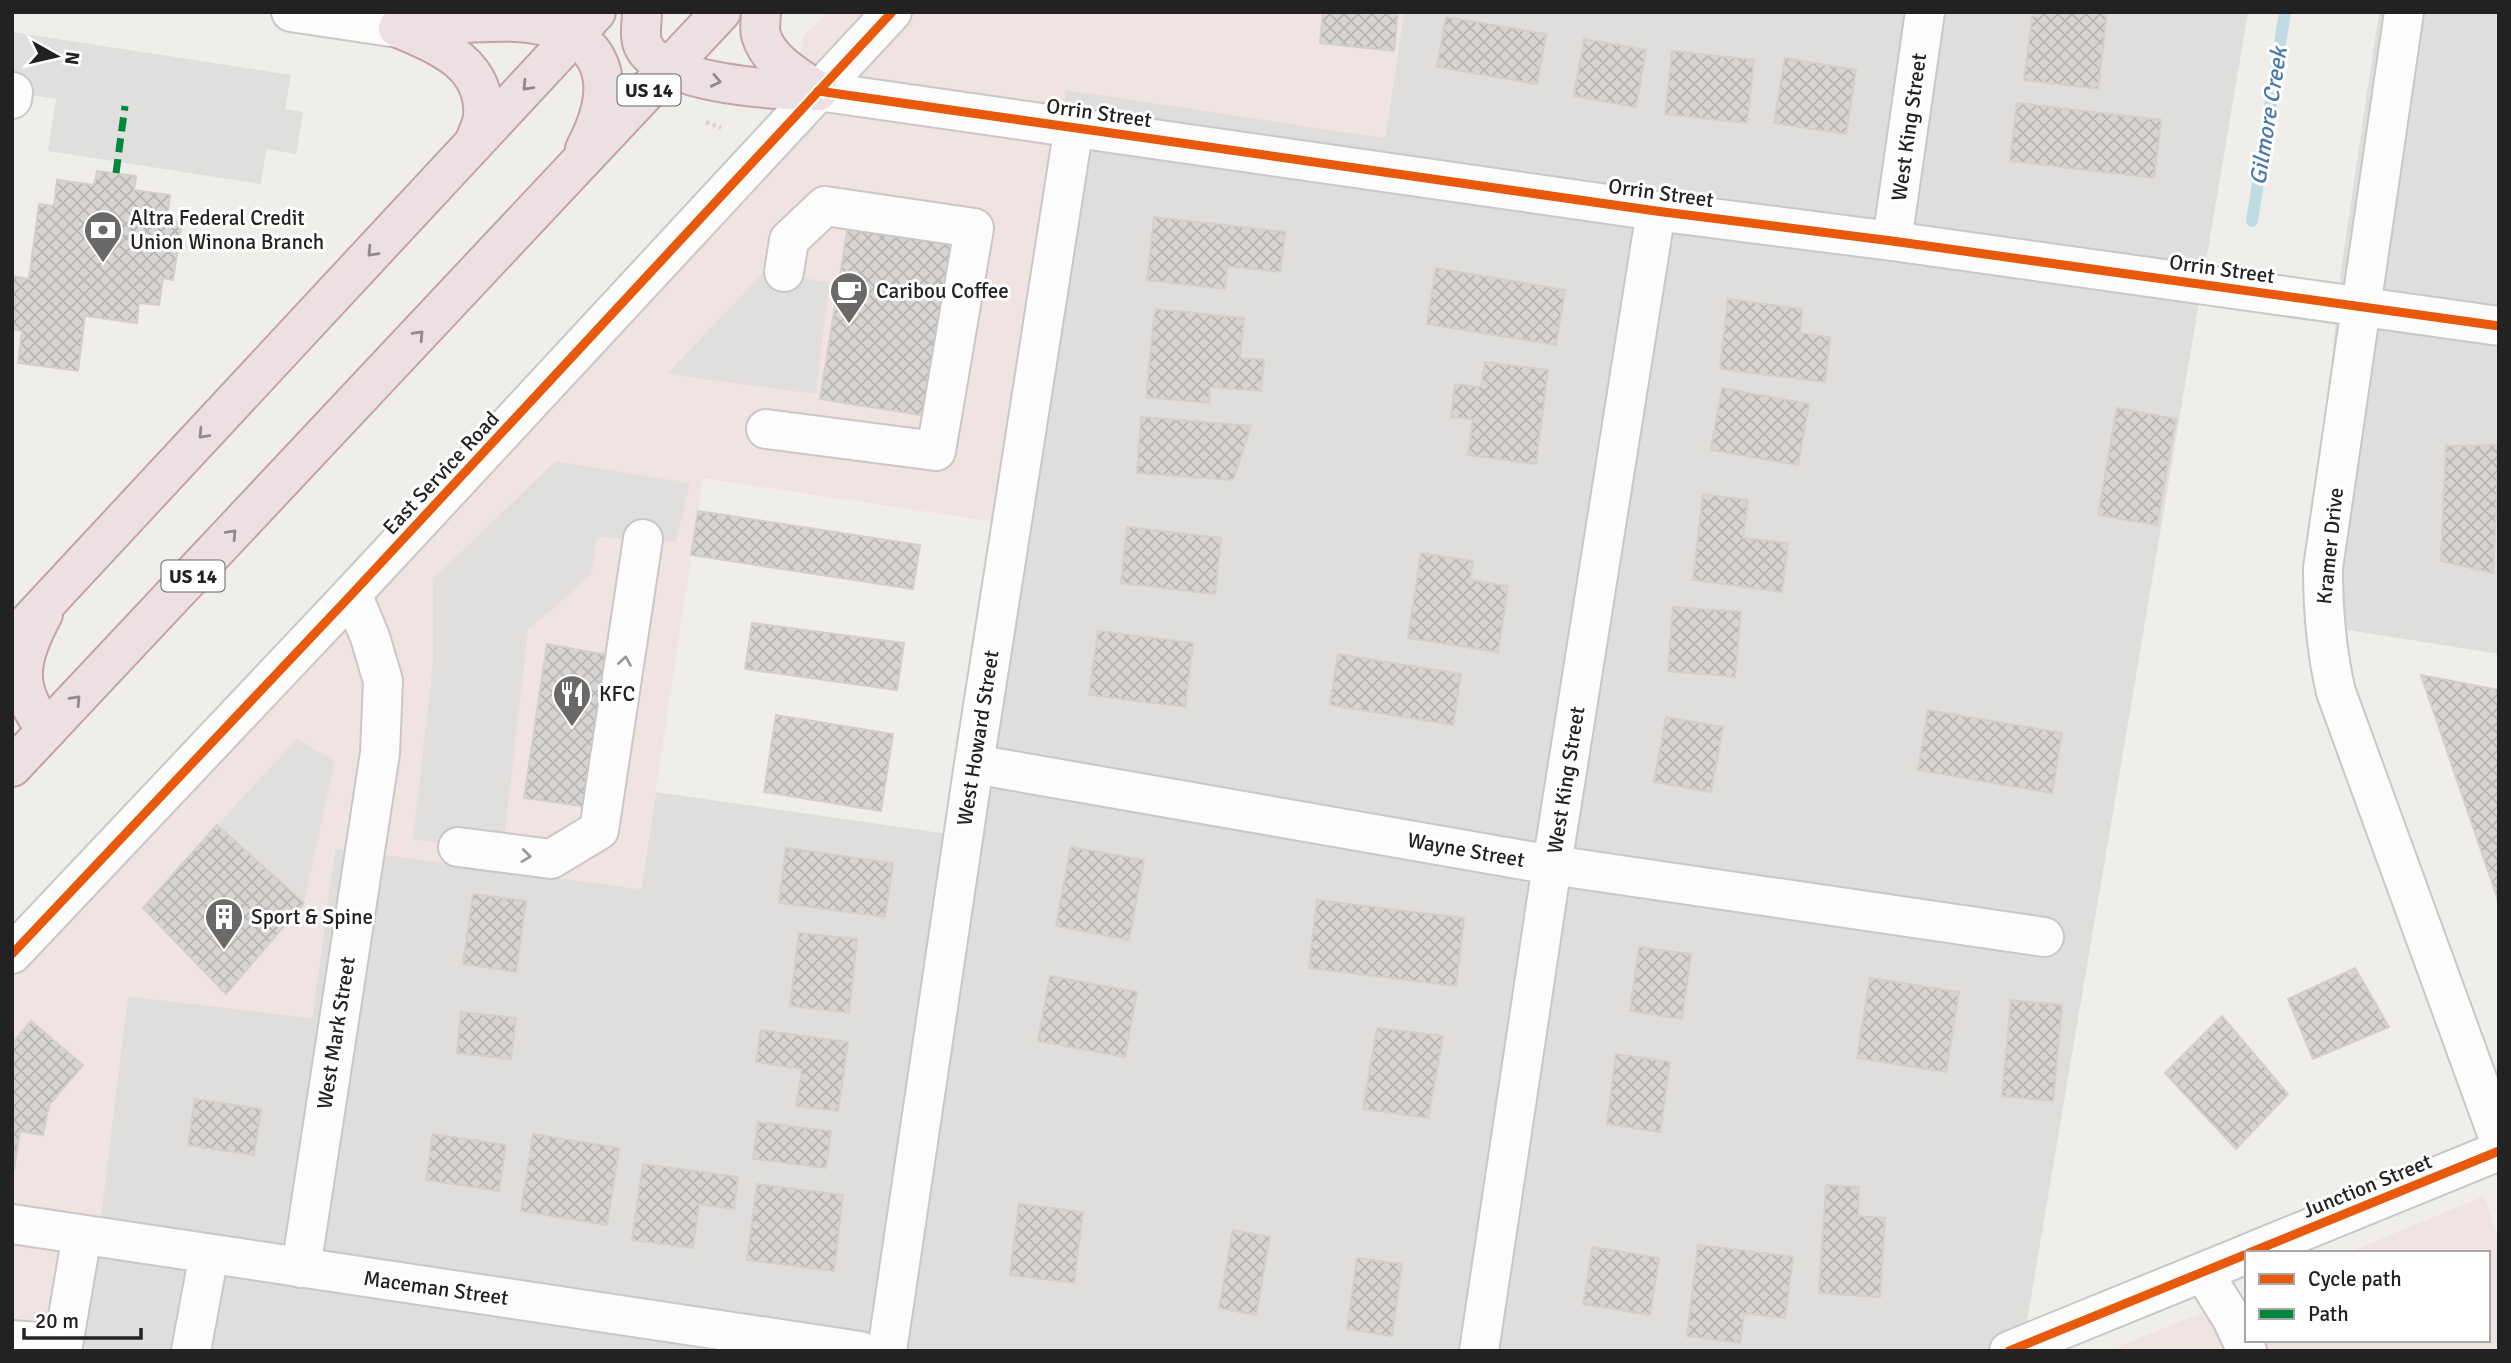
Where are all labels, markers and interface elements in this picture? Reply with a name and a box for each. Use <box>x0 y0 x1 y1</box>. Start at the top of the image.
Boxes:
north arrow <box>21 21 91 91</box>
water label: Gilmore Creek <box>2243 43 2294 187</box>
text: N <box>59 50 85 66</box>
street label: West King Street <box>1886 52 1932 202</box>
one-way arrow <box>710 72 722 87</box>
road number: US 14 <box>618 74 680 106</box>
one-way arrow <box>523 78 536 91</box>
street label: Orrin Street <box>1045 93 1153 133</box>
street label: Orrin Street <box>1607 173 1715 213</box>
place label: Altra Federal Credit Union Winona Branch <box>130 205 324 255</box>
bank icon: Altra Federal Credit Union Winona Branch <box>82 209 124 264</box>
one-way arrow <box>368 244 380 257</box>
street label: Orrin Street <box>2168 249 2276 289</box>
cafe icon: Caribou Coffee <box>828 270 870 325</box>
place label: Caribou Coffee <box>876 278 1009 304</box>
one-way arrow <box>411 330 424 343</box>
street label: East Service Road <box>377 406 505 540</box>
one-way arrow <box>198 426 211 439</box>
street label: Kramer Drive <box>2311 486 2349 606</box>
one-way arrow <box>223 529 236 542</box>
road number: US 14 <box>162 561 224 592</box>
street label: West Howard Street <box>951 648 1005 828</box>
one-way arrow <box>617 655 632 667</box>
restaurant icon: KFC <box>551 673 593 728</box>
place label: KFC <box>599 681 635 707</box>
one-way arrow <box>68 695 80 708</box>
street label: West King Street <box>1542 704 1590 856</box>
street label: Wayne Street <box>1405 827 1527 873</box>
one-way arrow <box>520 848 532 863</box>
building icon: Sport & Spine <box>203 896 245 951</box>
place label: Sport & Spine <box>251 904 373 930</box>
street label: West Mark Street <box>311 955 361 1111</box>
street label: Junction Street <box>2299 1148 2435 1224</box>
legend <box>2245 1251 2490 1342</box>
street label: Maceman Street <box>362 1265 510 1311</box>
text: Cycle path <box>2308 1266 2402 1292</box>
scale bar <box>24 1296 142 1340</box>
text: Path <box>2308 1301 2349 1327</box>
text: 20 m <box>35 1308 79 1334</box>

